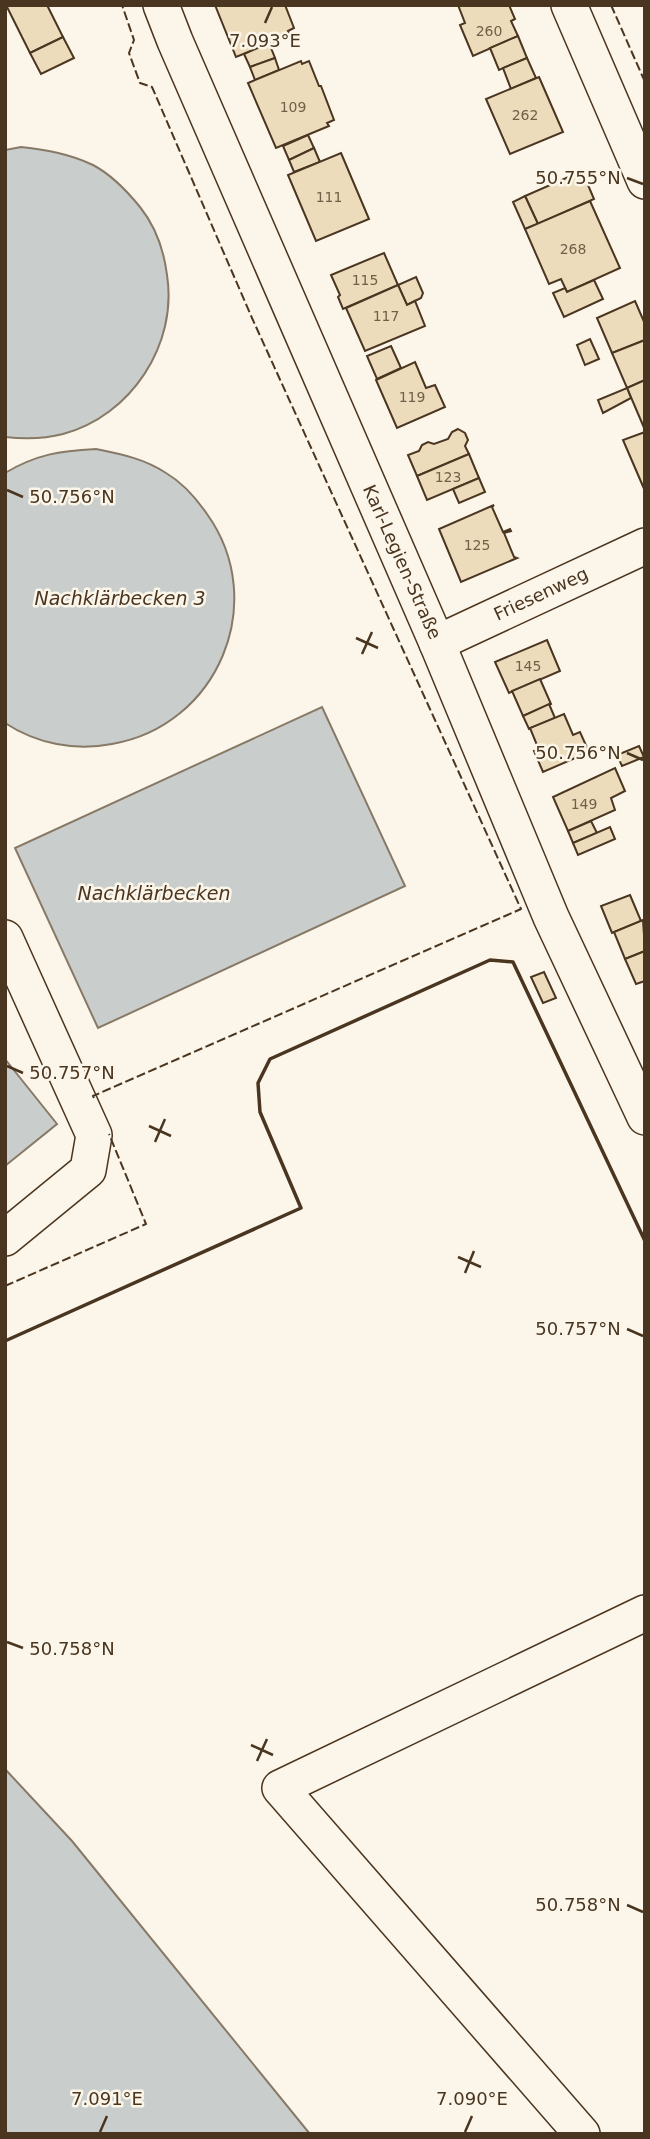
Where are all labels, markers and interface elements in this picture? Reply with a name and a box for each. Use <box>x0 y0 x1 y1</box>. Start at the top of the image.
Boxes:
house number: 260 <box>476 23 502 39</box>
text: 7.093°E <box>229 30 301 51</box>
house number: 109 <box>280 99 306 115</box>
house number: 262 <box>512 107 538 123</box>
text: 50.755°N <box>535 167 621 188</box>
house number: 111 <box>316 189 342 205</box>
house number: 268 <box>560 241 586 257</box>
house number: 115 <box>352 272 378 288</box>
house number: 117 <box>373 308 399 324</box>
house number: 119 <box>399 389 425 405</box>
house number: 123 <box>435 469 461 485</box>
street label: Karl-Legien-Straße <box>359 481 446 642</box>
text: 50.756°N <box>29 486 115 507</box>
house number: 125 <box>464 537 490 553</box>
street label: Friesenweg <box>490 563 591 625</box>
water label: Nachklärbecken 3 <box>34 587 206 609</box>
house number: 145 <box>515 658 541 674</box>
text: 50.756°N <box>535 742 621 763</box>
house number: 149 <box>571 796 597 812</box>
water label: Nachklärbecken <box>77 882 231 904</box>
text: 50.757°N <box>29 1062 115 1083</box>
text: 50.757°N <box>535 1318 621 1339</box>
text: 50.758°N <box>29 1638 115 1659</box>
text: 50.758°N <box>535 1894 621 1915</box>
text: 7.091°E <box>71 2088 143 2109</box>
text: 7.090°E <box>436 2088 508 2109</box>

